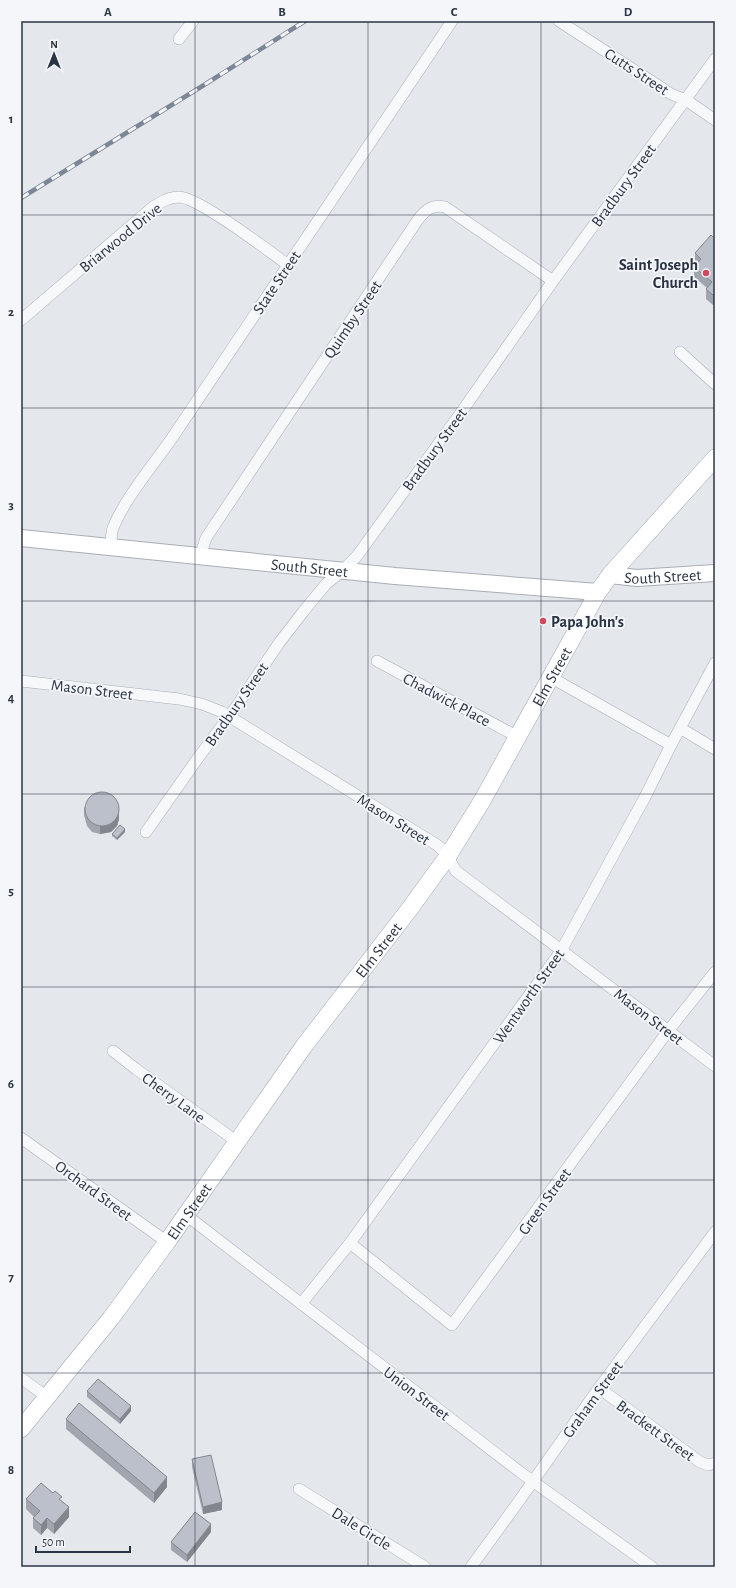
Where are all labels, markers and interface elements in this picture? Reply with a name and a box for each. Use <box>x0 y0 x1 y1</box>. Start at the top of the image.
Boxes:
text: A <box>104 6 112 19</box>
text: B <box>278 6 286 19</box>
text: C <box>451 6 458 19</box>
text: D <box>624 6 633 19</box>
north arrow <box>34 34 74 74</box>
text: N <box>50 39 58 50</box>
street label: Cutts Street <box>602 45 671 98</box>
text: 1 <box>9 113 13 126</box>
street label: Bradbury Street <box>589 141 660 230</box>
street label: Briarwood Drive <box>77 200 165 276</box>
street label: State Street <box>250 248 304 317</box>
place label: Saint Joseph Church <box>619 257 698 291</box>
marker: Saint Joseph Church <box>701 268 711 278</box>
street label: Quimby Street <box>321 278 386 362</box>
text: 2 <box>8 306 14 319</box>
street label: Bradbury Street <box>400 405 471 494</box>
text: 3 <box>8 499 14 512</box>
street label: South Street <box>270 556 349 580</box>
street label: South Street <box>623 567 702 587</box>
place label: Papa John's <box>551 614 624 630</box>
marker: Papa John's <box>538 616 548 626</box>
street label: Elm Street <box>529 645 575 709</box>
street label: Bradbury Street <box>202 660 272 750</box>
street label: Chadwick Place <box>400 670 493 730</box>
street label: Mason Street <box>50 677 134 703</box>
text: 4 <box>8 692 15 705</box>
street label: Mason Street <box>354 791 432 848</box>
text: 5 <box>8 885 14 898</box>
street label: Elm Street <box>353 920 405 981</box>
street label: Wentworth Street <box>490 946 567 1047</box>
street label: Mason Street <box>611 986 686 1048</box>
street label: Cherry Lane <box>138 1070 208 1127</box>
text: 6 <box>8 1078 14 1091</box>
street label: Orchard Street <box>52 1158 135 1224</box>
street label: Green Street <box>515 1165 574 1238</box>
street label: Elm Street <box>164 1181 215 1243</box>
text: 7 <box>8 1271 14 1284</box>
street label: Graham Street <box>560 1358 626 1441</box>
street label: Union Street <box>380 1364 452 1424</box>
street label: Brackett Street <box>614 1397 697 1464</box>
text: 8 <box>8 1464 14 1477</box>
street label: Dale Circle <box>329 1504 394 1553</box>
scale bar <box>36 1528 130 1554</box>
text: 50 m <box>42 1536 65 1548</box>

